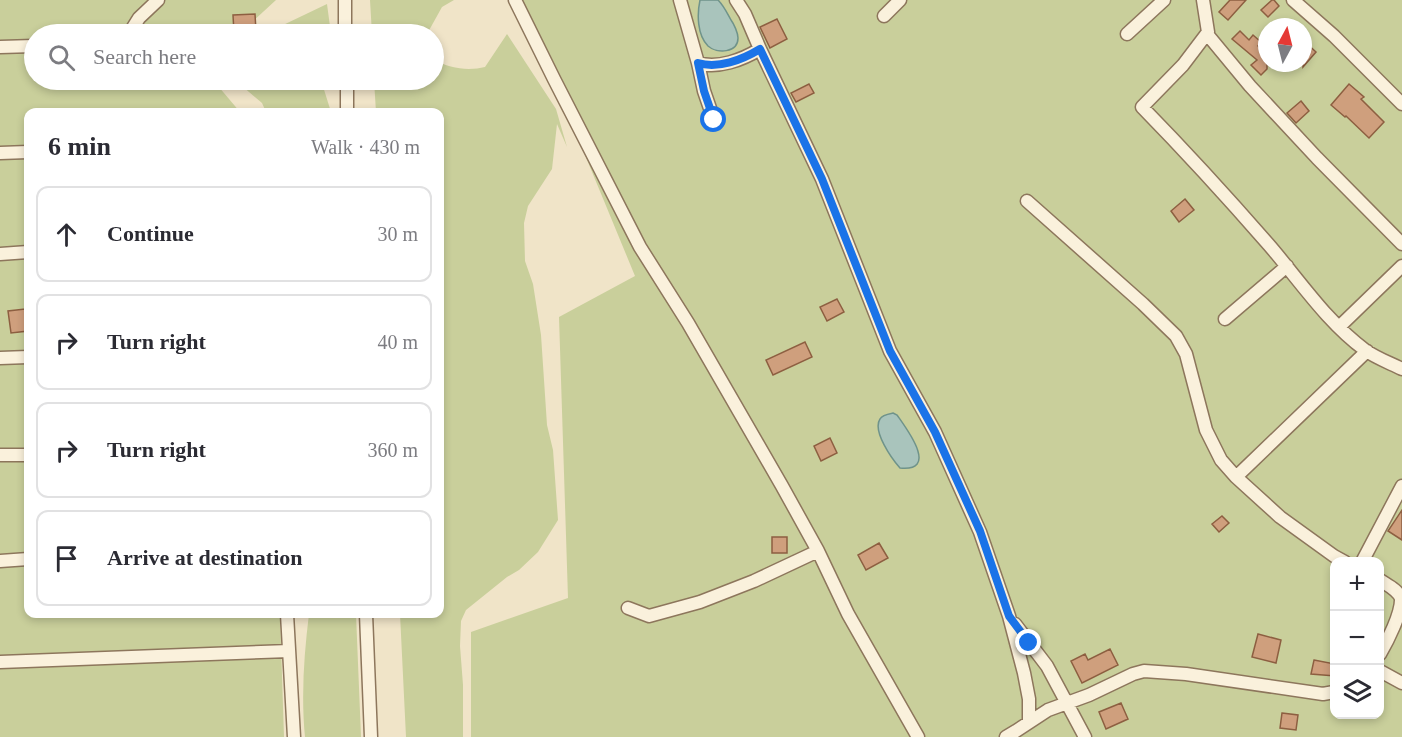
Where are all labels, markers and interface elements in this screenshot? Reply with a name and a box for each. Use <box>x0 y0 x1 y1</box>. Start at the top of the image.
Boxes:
north arrow <box>1258 18 1312 72</box>
search box <box>24 24 444 90</box>
icon: search <box>45 41 78 74</box>
text: Search here <box>93 44 196 69</box>
route start <box>700 106 726 132</box>
text: 6 min <box>48 132 111 161</box>
text: Walk · 430 m <box>311 136 420 158</box>
icon: ahead <box>50 218 83 251</box>
text: Continue <box>107 221 194 246</box>
text: 30 m <box>377 223 418 245</box>
icon: right <box>50 326 83 359</box>
text: Turn right <box>107 329 206 354</box>
text: 40 m <box>377 331 418 353</box>
icon: right <box>50 434 83 467</box>
text: Turn right <box>107 437 206 462</box>
text: 360 m <box>367 439 418 461</box>
icon: arrive <box>50 542 83 575</box>
text: Arrive at destination <box>107 545 303 570</box>
map controls <box>1330 557 1384 719</box>
button: + <box>1330 557 1384 611</box>
button: − <box>1330 611 1384 665</box>
route end <box>1015 629 1041 655</box>
button: layers <box>1330 665 1384 719</box>

